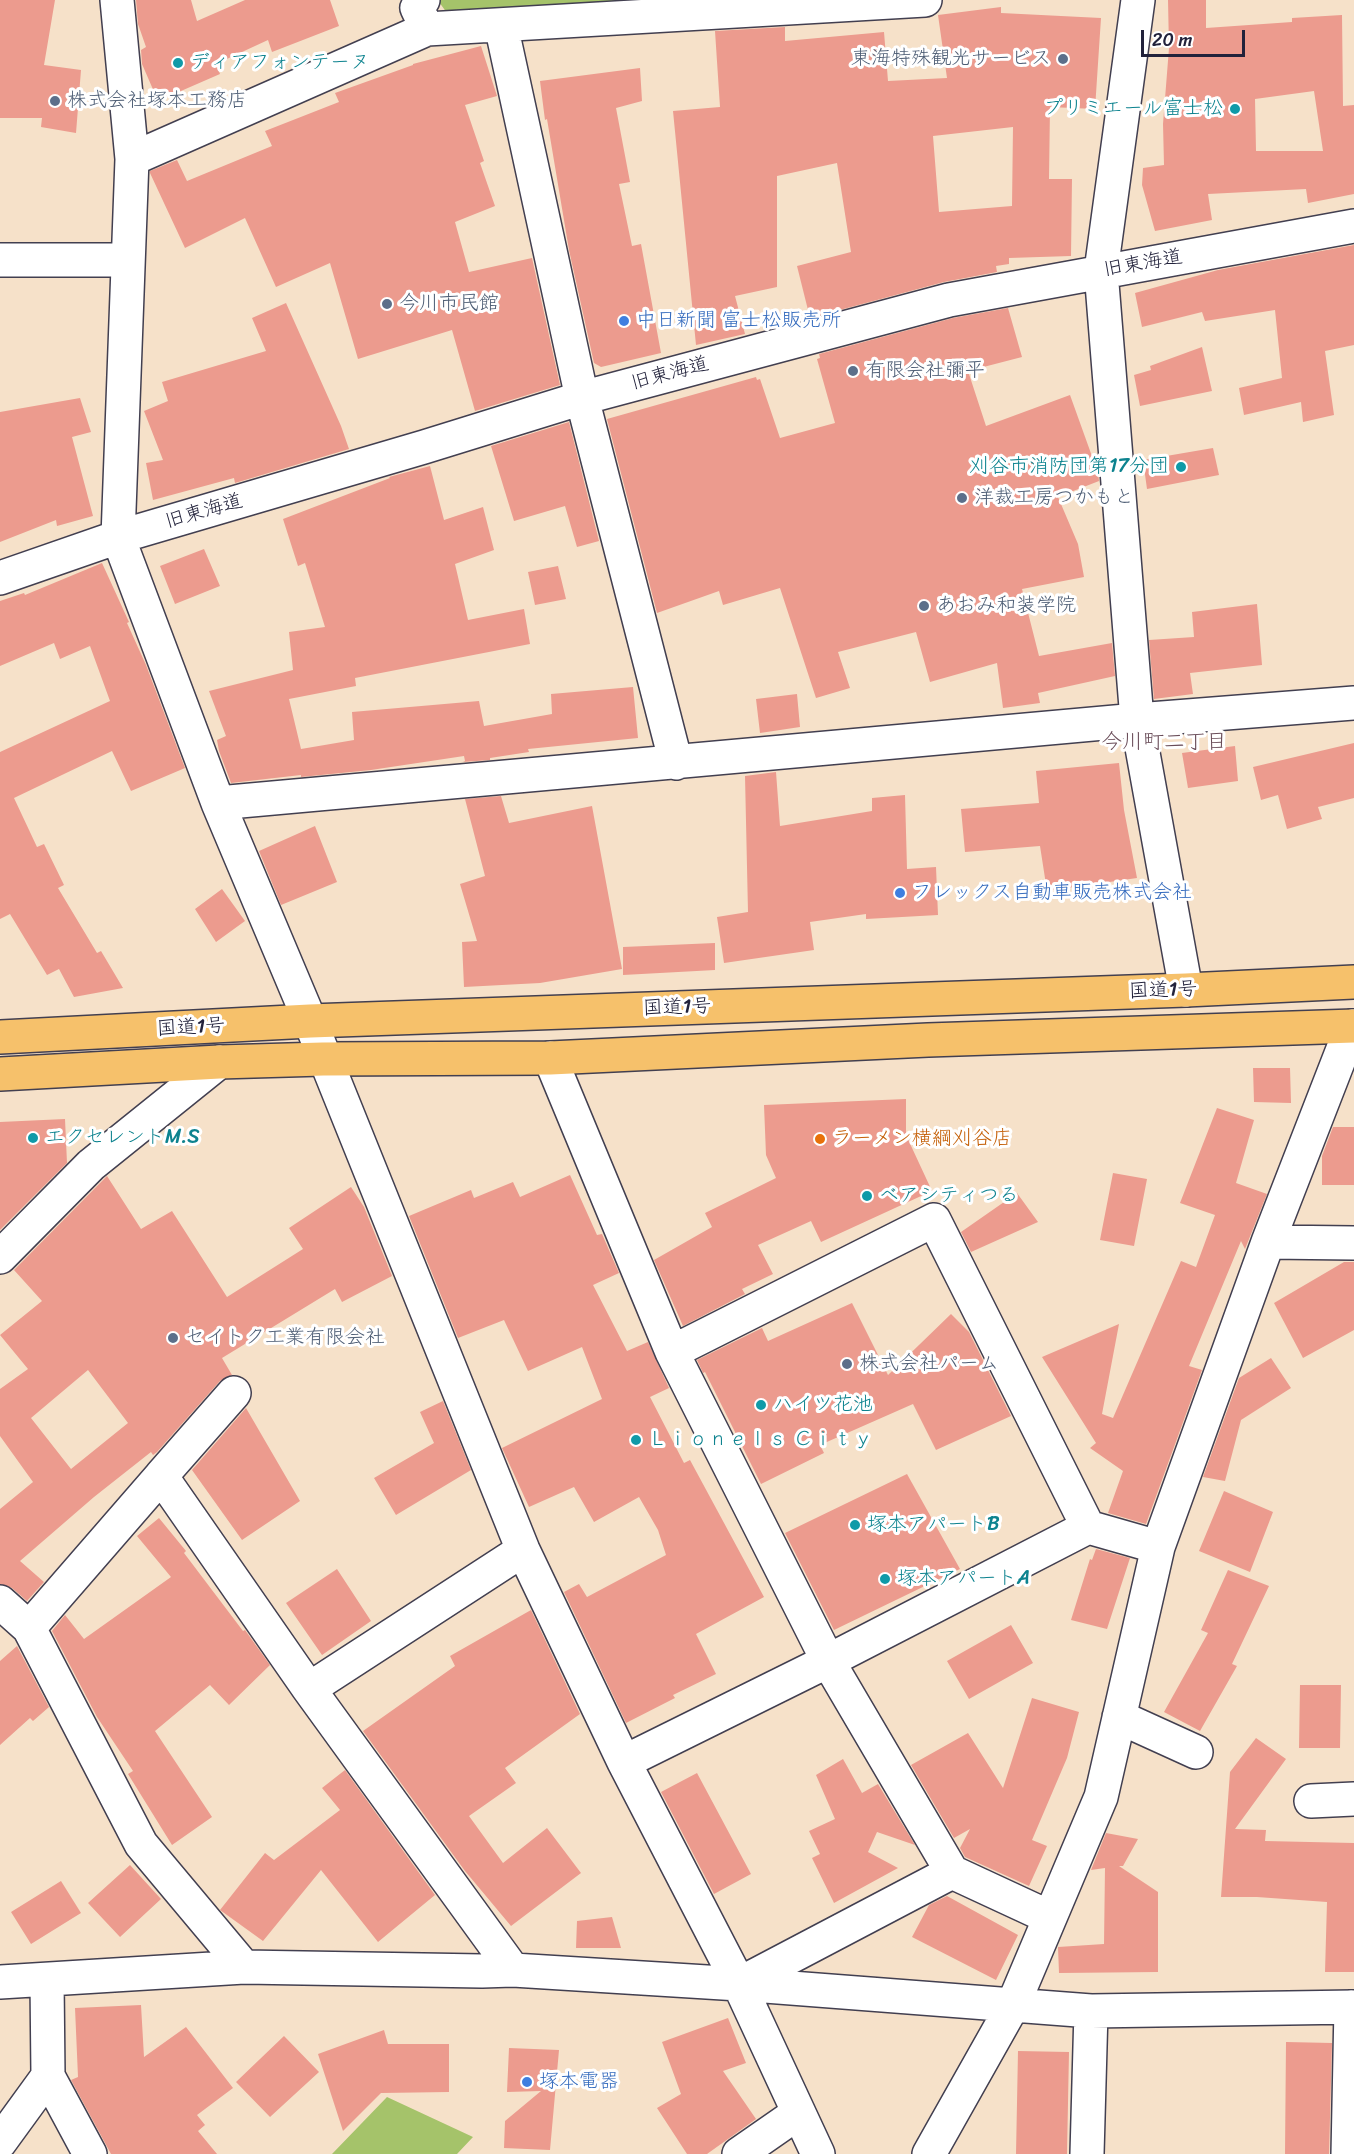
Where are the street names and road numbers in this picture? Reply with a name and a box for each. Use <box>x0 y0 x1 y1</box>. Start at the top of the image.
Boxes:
street label: 旧東海道 <box>1102 245 1184 283</box>
street label: 旧東海道 <box>628 352 712 396</box>
street label: 旧東海道 <box>162 489 246 535</box>
street label: 国道1号 <box>1128 978 1198 1004</box>
street label: 国道1号 <box>642 995 712 1021</box>
street label: 国道1号 <box>156 1014 226 1042</box>

